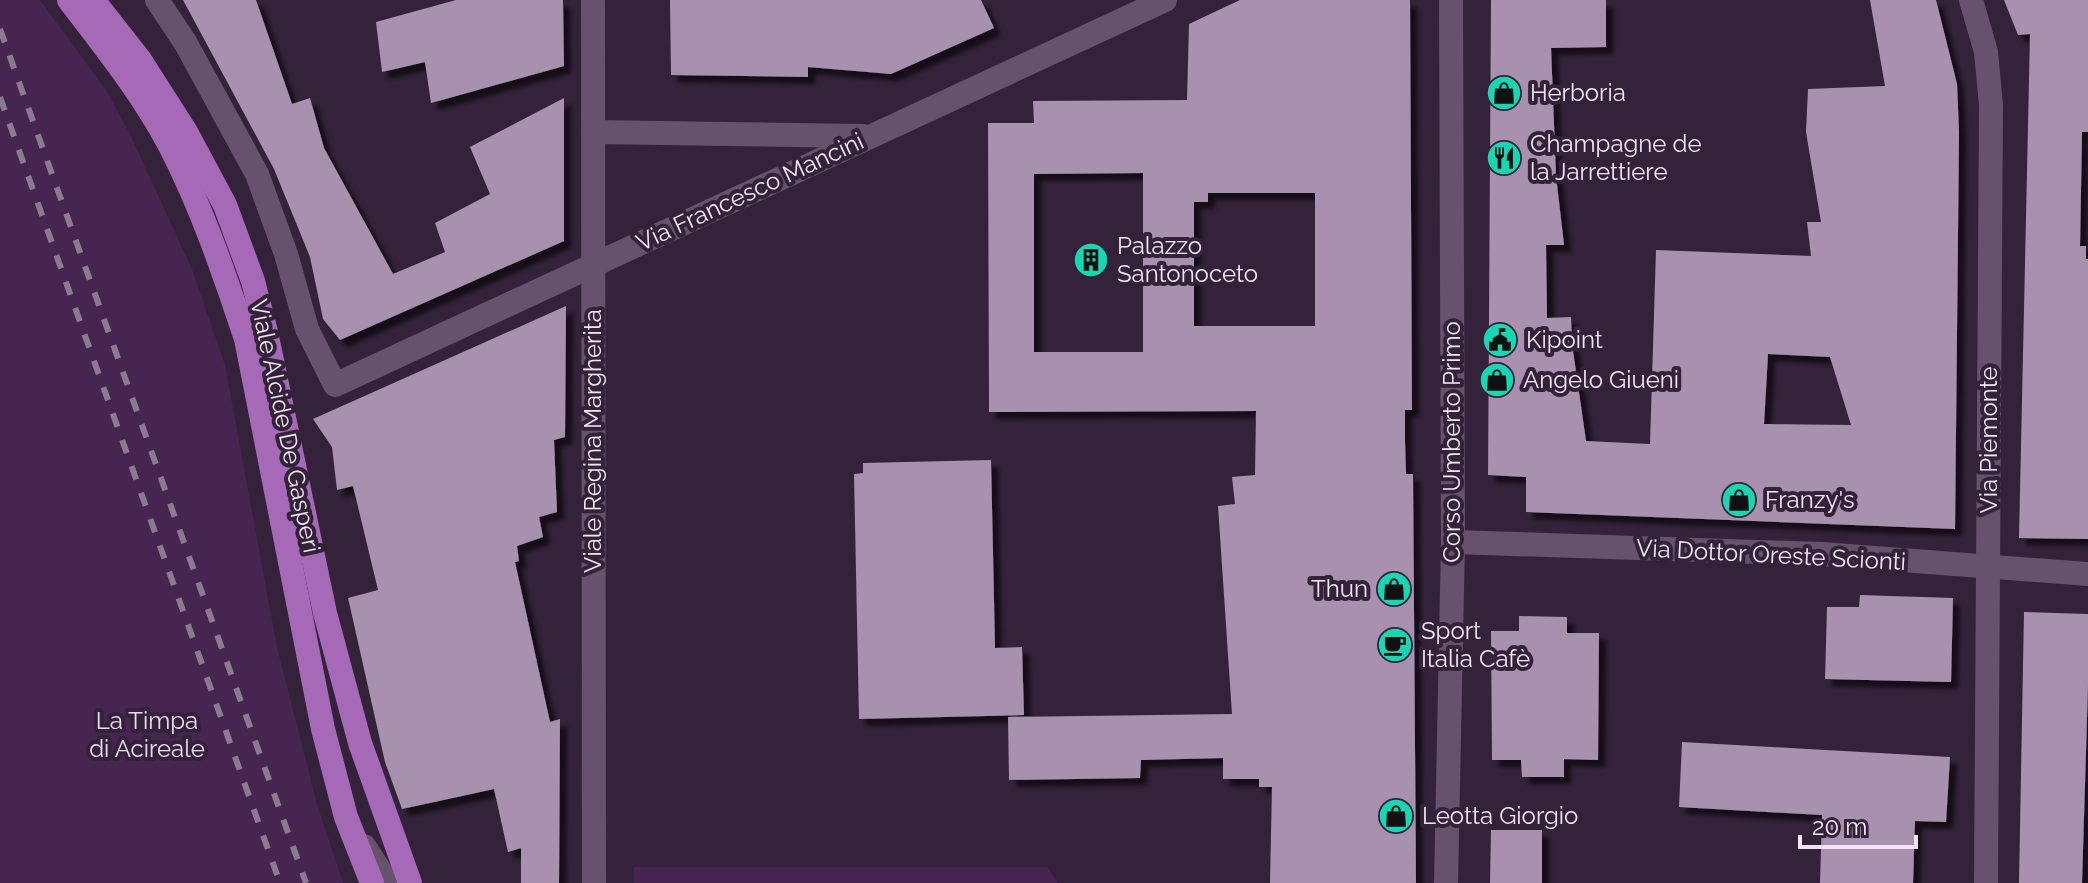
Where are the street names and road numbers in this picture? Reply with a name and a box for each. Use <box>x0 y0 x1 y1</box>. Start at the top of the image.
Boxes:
street label: Via Francesco Mancini <box>632 126 868 257</box>
street label: Viale Alcide De Gasperi <box>244 296 327 555</box>
street label: Viale Regina Margherita <box>578 309 607 573</box>
street label: Corso Umberto Primo <box>1437 321 1466 563</box>
street label: Via Piemonte <box>1974 366 2003 514</box>
street label: Via Dottor Oreste Scionti <box>1635 533 1907 576</box>

